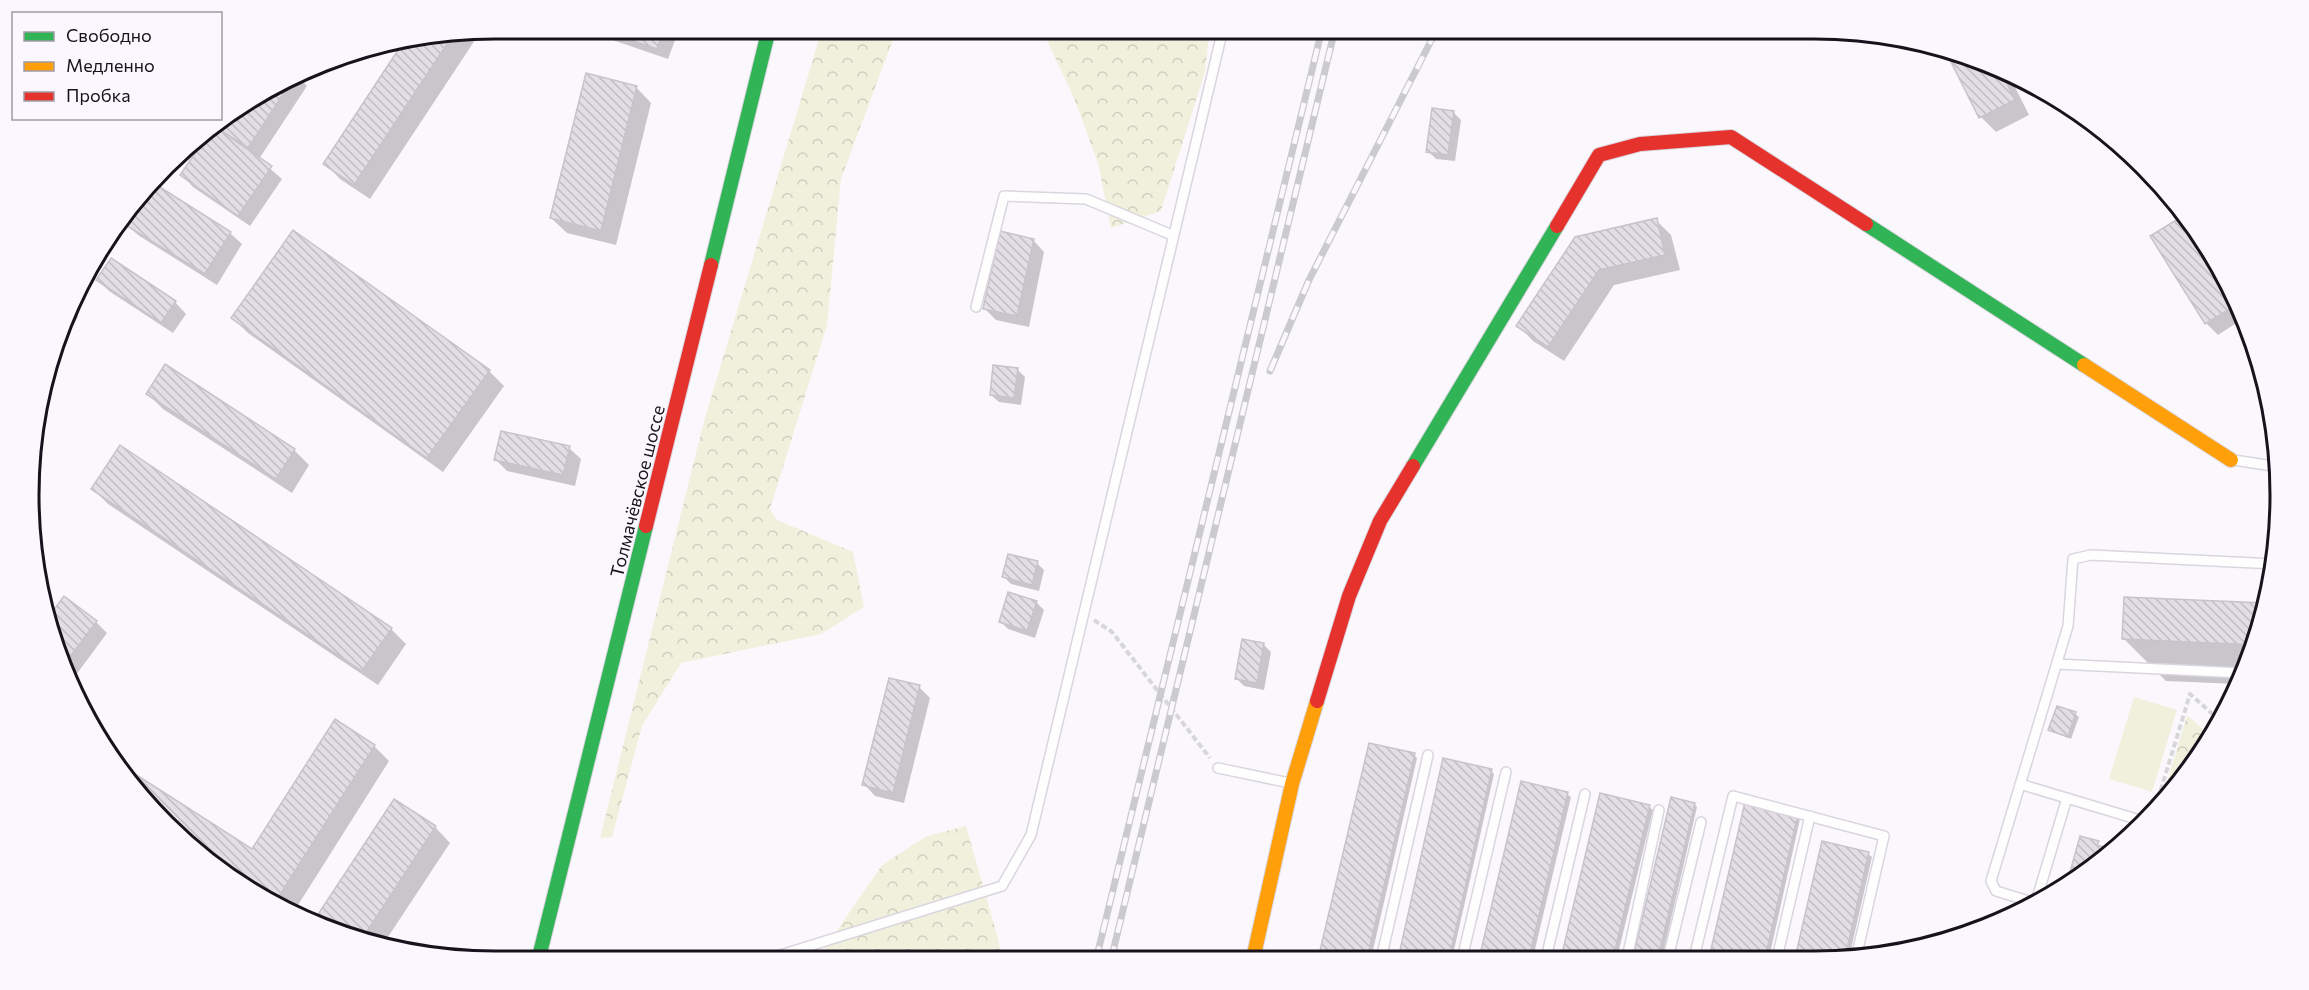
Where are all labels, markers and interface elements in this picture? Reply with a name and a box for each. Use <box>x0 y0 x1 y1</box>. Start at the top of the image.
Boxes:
legend <box>12 12 222 120</box>
text: Свободно <box>66 24 152 46</box>
text: Медленно <box>66 54 155 76</box>
text: Пробка <box>66 84 131 106</box>
street label: Толмачёвское шоссе <box>605 403 669 579</box>

